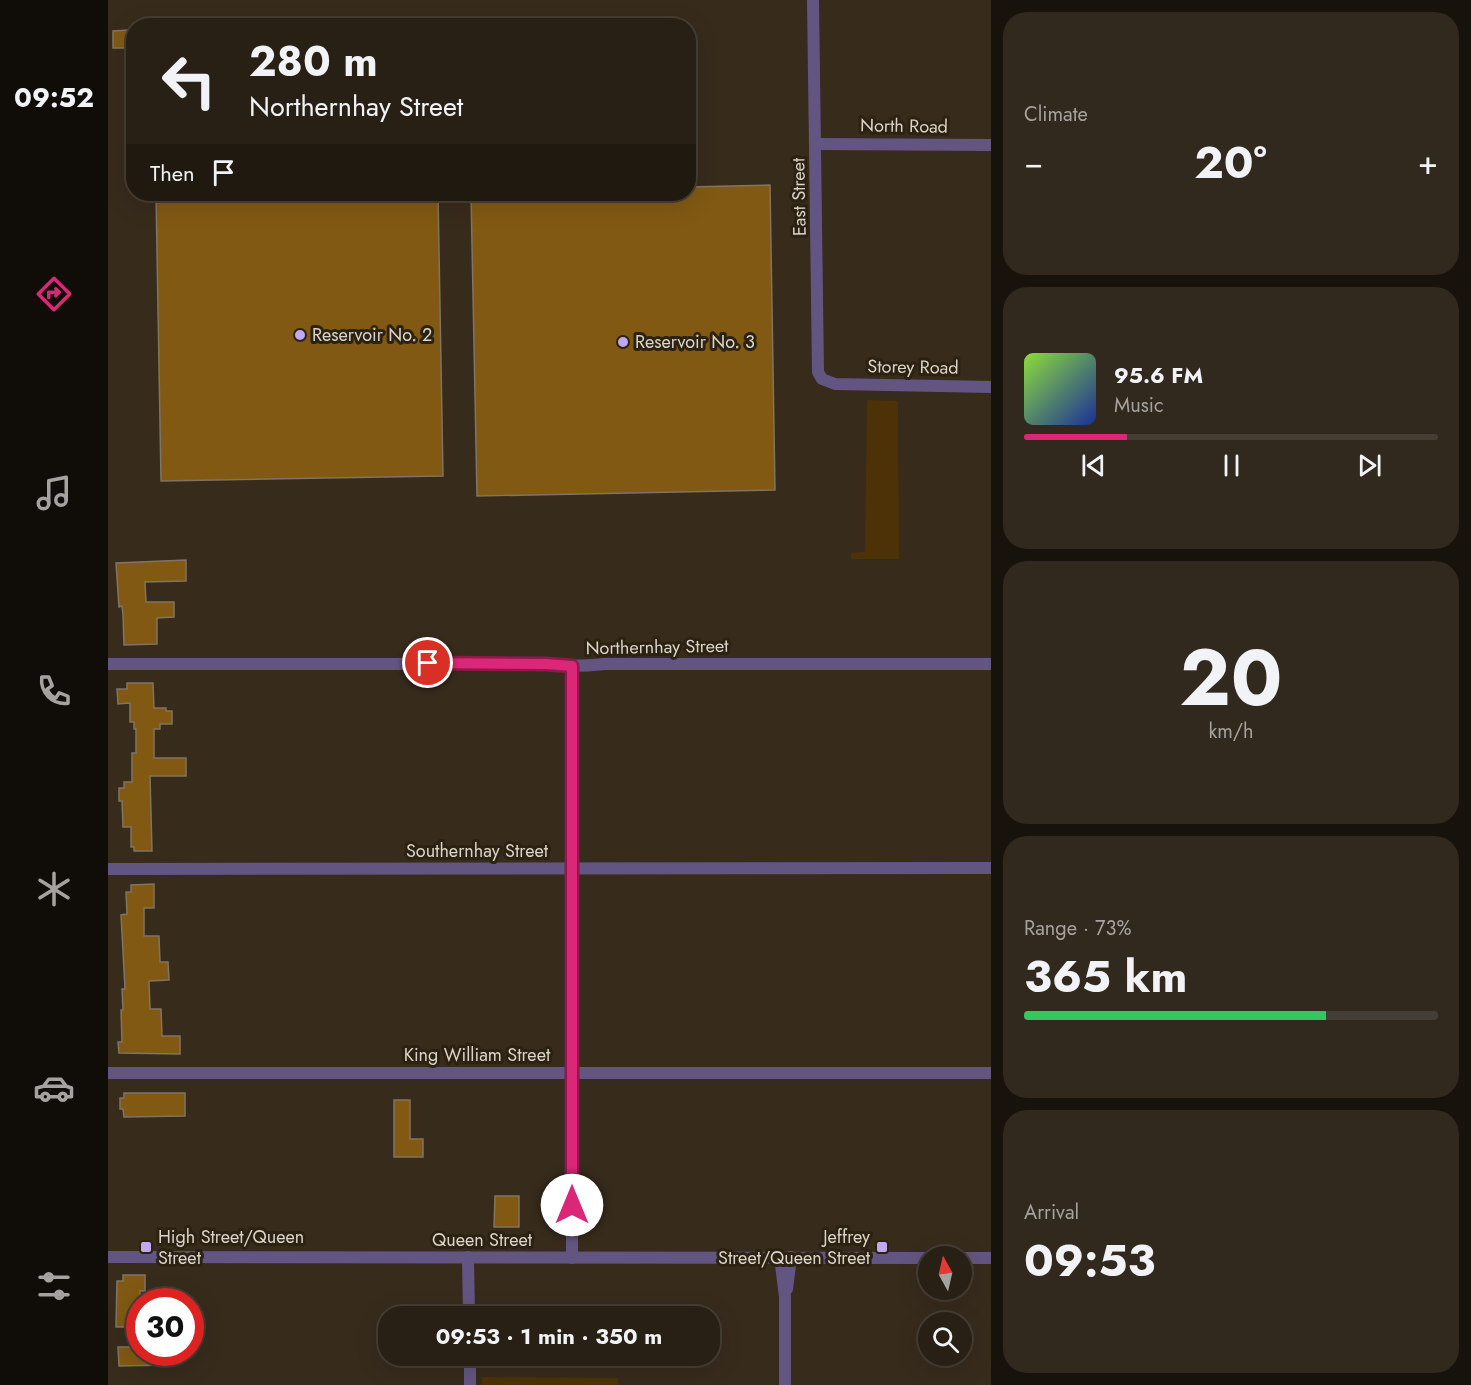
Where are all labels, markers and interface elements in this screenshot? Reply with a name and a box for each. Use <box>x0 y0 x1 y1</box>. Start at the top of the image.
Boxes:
text: 280 m <box>249 31 378 92</box>
icon: left <box>150 42 228 120</box>
text: 09:52 <box>14 78 94 117</box>
text: Northernhay Street <box>249 87 463 126</box>
text: Climate <box>1024 100 1088 129</box>
street label: North Road <box>860 112 948 140</box>
text: 20° <box>1194 130 1267 195</box>
text: − <box>1024 139 1043 186</box>
text: + <box>1418 139 1438 186</box>
icon: arrive <box>207 156 240 189</box>
text: Then <box>150 157 195 189</box>
street label: East Street <box>785 157 813 236</box>
icon: directions <box>33 273 75 315</box>
place label: Reservoir No. 2 <box>312 322 432 348</box>
marker: Reservoir No. 2 <box>293 328 307 342</box>
place label: Reservoir No. 3 <box>635 329 755 355</box>
marker: Reservoir No. 3 <box>616 335 630 349</box>
street label: Storey Road <box>867 353 959 381</box>
text: 95.6 FM <box>1114 359 1203 391</box>
text: Music <box>1114 391 1164 420</box>
icon: previous <box>1077 449 1110 482</box>
icon: pause <box>1215 449 1248 482</box>
icon: next <box>1353 449 1386 482</box>
icon: music <box>33 472 75 514</box>
text: 20 <box>1180 622 1282 734</box>
street label: Northernhay Street <box>585 633 729 661</box>
pin <box>402 637 453 688</box>
icon: arrive <box>411 646 444 679</box>
icon: phone <box>33 670 75 712</box>
text: km/h <box>1208 717 1254 746</box>
street label: Southernhay Street <box>406 838 549 864</box>
icon: climate <box>33 868 75 910</box>
text: Range · 73% <box>1024 914 1131 943</box>
text: 365 km <box>1024 944 1187 1009</box>
street label: King William Street <box>404 1042 551 1068</box>
icon: car <box>33 1067 75 1109</box>
position arrow <box>540 1173 604 1237</box>
text: Arrival <box>1024 1198 1079 1227</box>
place label: High Street/Queen Street <box>158 1224 304 1271</box>
place label: Jeffrey Street/Queen Street <box>718 1224 871 1271</box>
street label: Queen Street <box>432 1227 533 1253</box>
text: 09:53 <box>1024 1228 1155 1293</box>
marker: High Street/Queen Street <box>139 1240 153 1254</box>
marker: Jeffrey Street/Queen Street <box>875 1240 889 1254</box>
north arrow <box>918 1246 972 1300</box>
map controls <box>918 1246 972 1366</box>
icon: filters <box>33 1265 75 1307</box>
speed limit sign: 30 <box>126 1288 204 1366</box>
button: search <box>918 1312 972 1366</box>
text: 09:53 · 1 min · 350 m <box>436 1320 662 1352</box>

